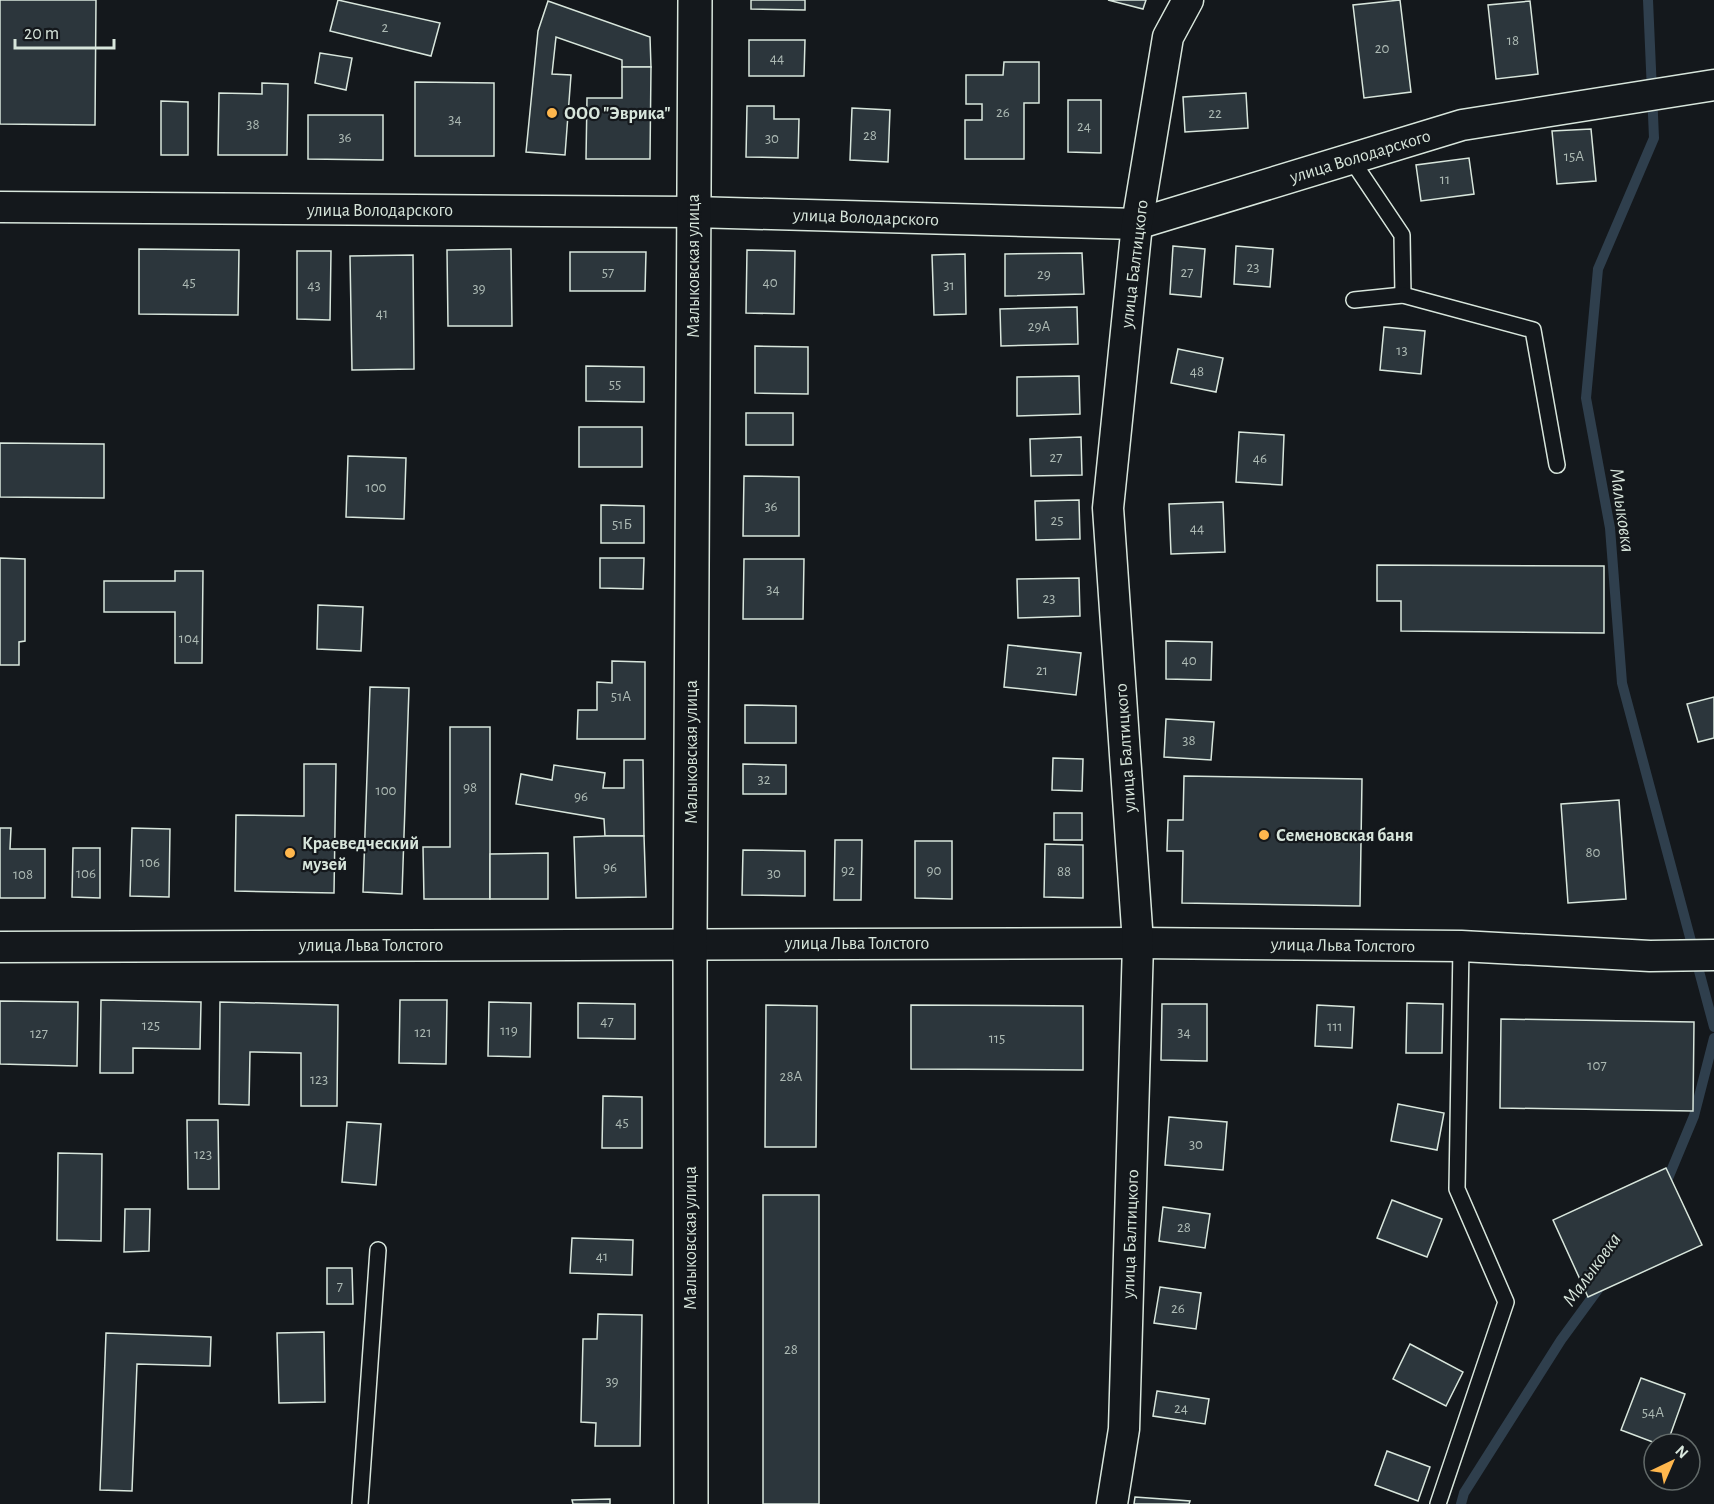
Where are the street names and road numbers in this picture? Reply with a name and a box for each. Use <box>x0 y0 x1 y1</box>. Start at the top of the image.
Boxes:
street label: улица Володарского <box>1287 127 1433 187</box>
street label: Малыковская улица <box>685 194 703 338</box>
street label: улица Балтицкого <box>1118 199 1152 330</box>
street label: улица Володарского <box>306 202 453 220</box>
street label: улица Володарского <box>792 206 939 230</box>
street label: Малыковская улица <box>683 680 701 824</box>
street label: улица Балтицкого <box>1113 683 1140 814</box>
street label: улица Льва Толстого <box>784 935 929 953</box>
street label: улица Льва Толстого <box>1270 936 1415 956</box>
street label: улица Льва Толстого <box>298 937 443 955</box>
street label: Малыковская улица <box>682 1166 700 1310</box>
street label: улица Балтицкого <box>1120 1169 1142 1300</box>

